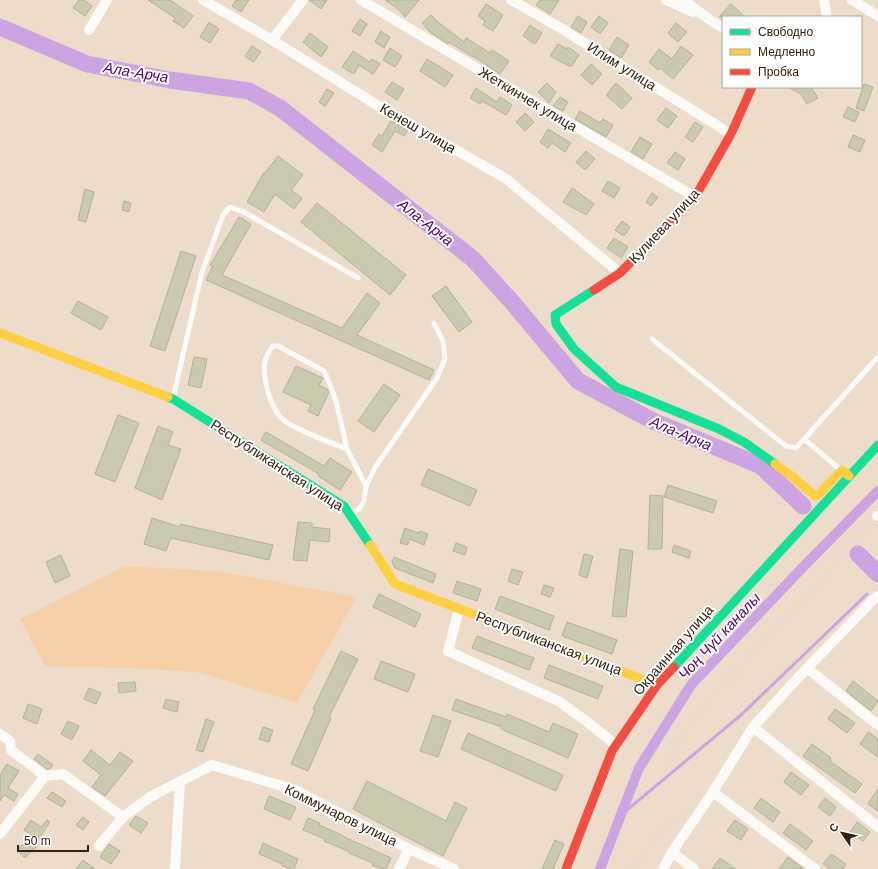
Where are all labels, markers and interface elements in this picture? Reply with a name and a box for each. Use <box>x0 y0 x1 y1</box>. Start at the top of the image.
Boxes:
legend <box>722 16 862 88</box>
text: Свободно <box>758 25 813 39</box>
street label: Илим улица <box>585 39 660 94</box>
text: Медленно <box>758 45 815 59</box>
water label: Ала-Арча <box>101 58 170 86</box>
street label: Жеткинчек улица <box>476 63 580 135</box>
text: Пробка <box>758 65 799 79</box>
street label: Кенеш улица <box>377 100 459 156</box>
street label: Кулиева улица <box>625 185 703 267</box>
water label: Ала-Арча <box>394 194 457 249</box>
water label: Ала-Арча <box>647 412 715 454</box>
street label: Республиканская улица <box>208 416 346 514</box>
water label: Чоң Чүй каналы <box>674 589 764 683</box>
street label: Окраинная улица <box>630 602 716 698</box>
street label: Республиканская улица <box>474 608 624 678</box>
street label: Коммунаров улица <box>282 781 400 849</box>
north arrow <box>822 813 862 853</box>
text: С <box>827 821 841 834</box>
scale bar <box>18 827 88 853</box>
text: 50 m <box>24 834 51 848</box>

